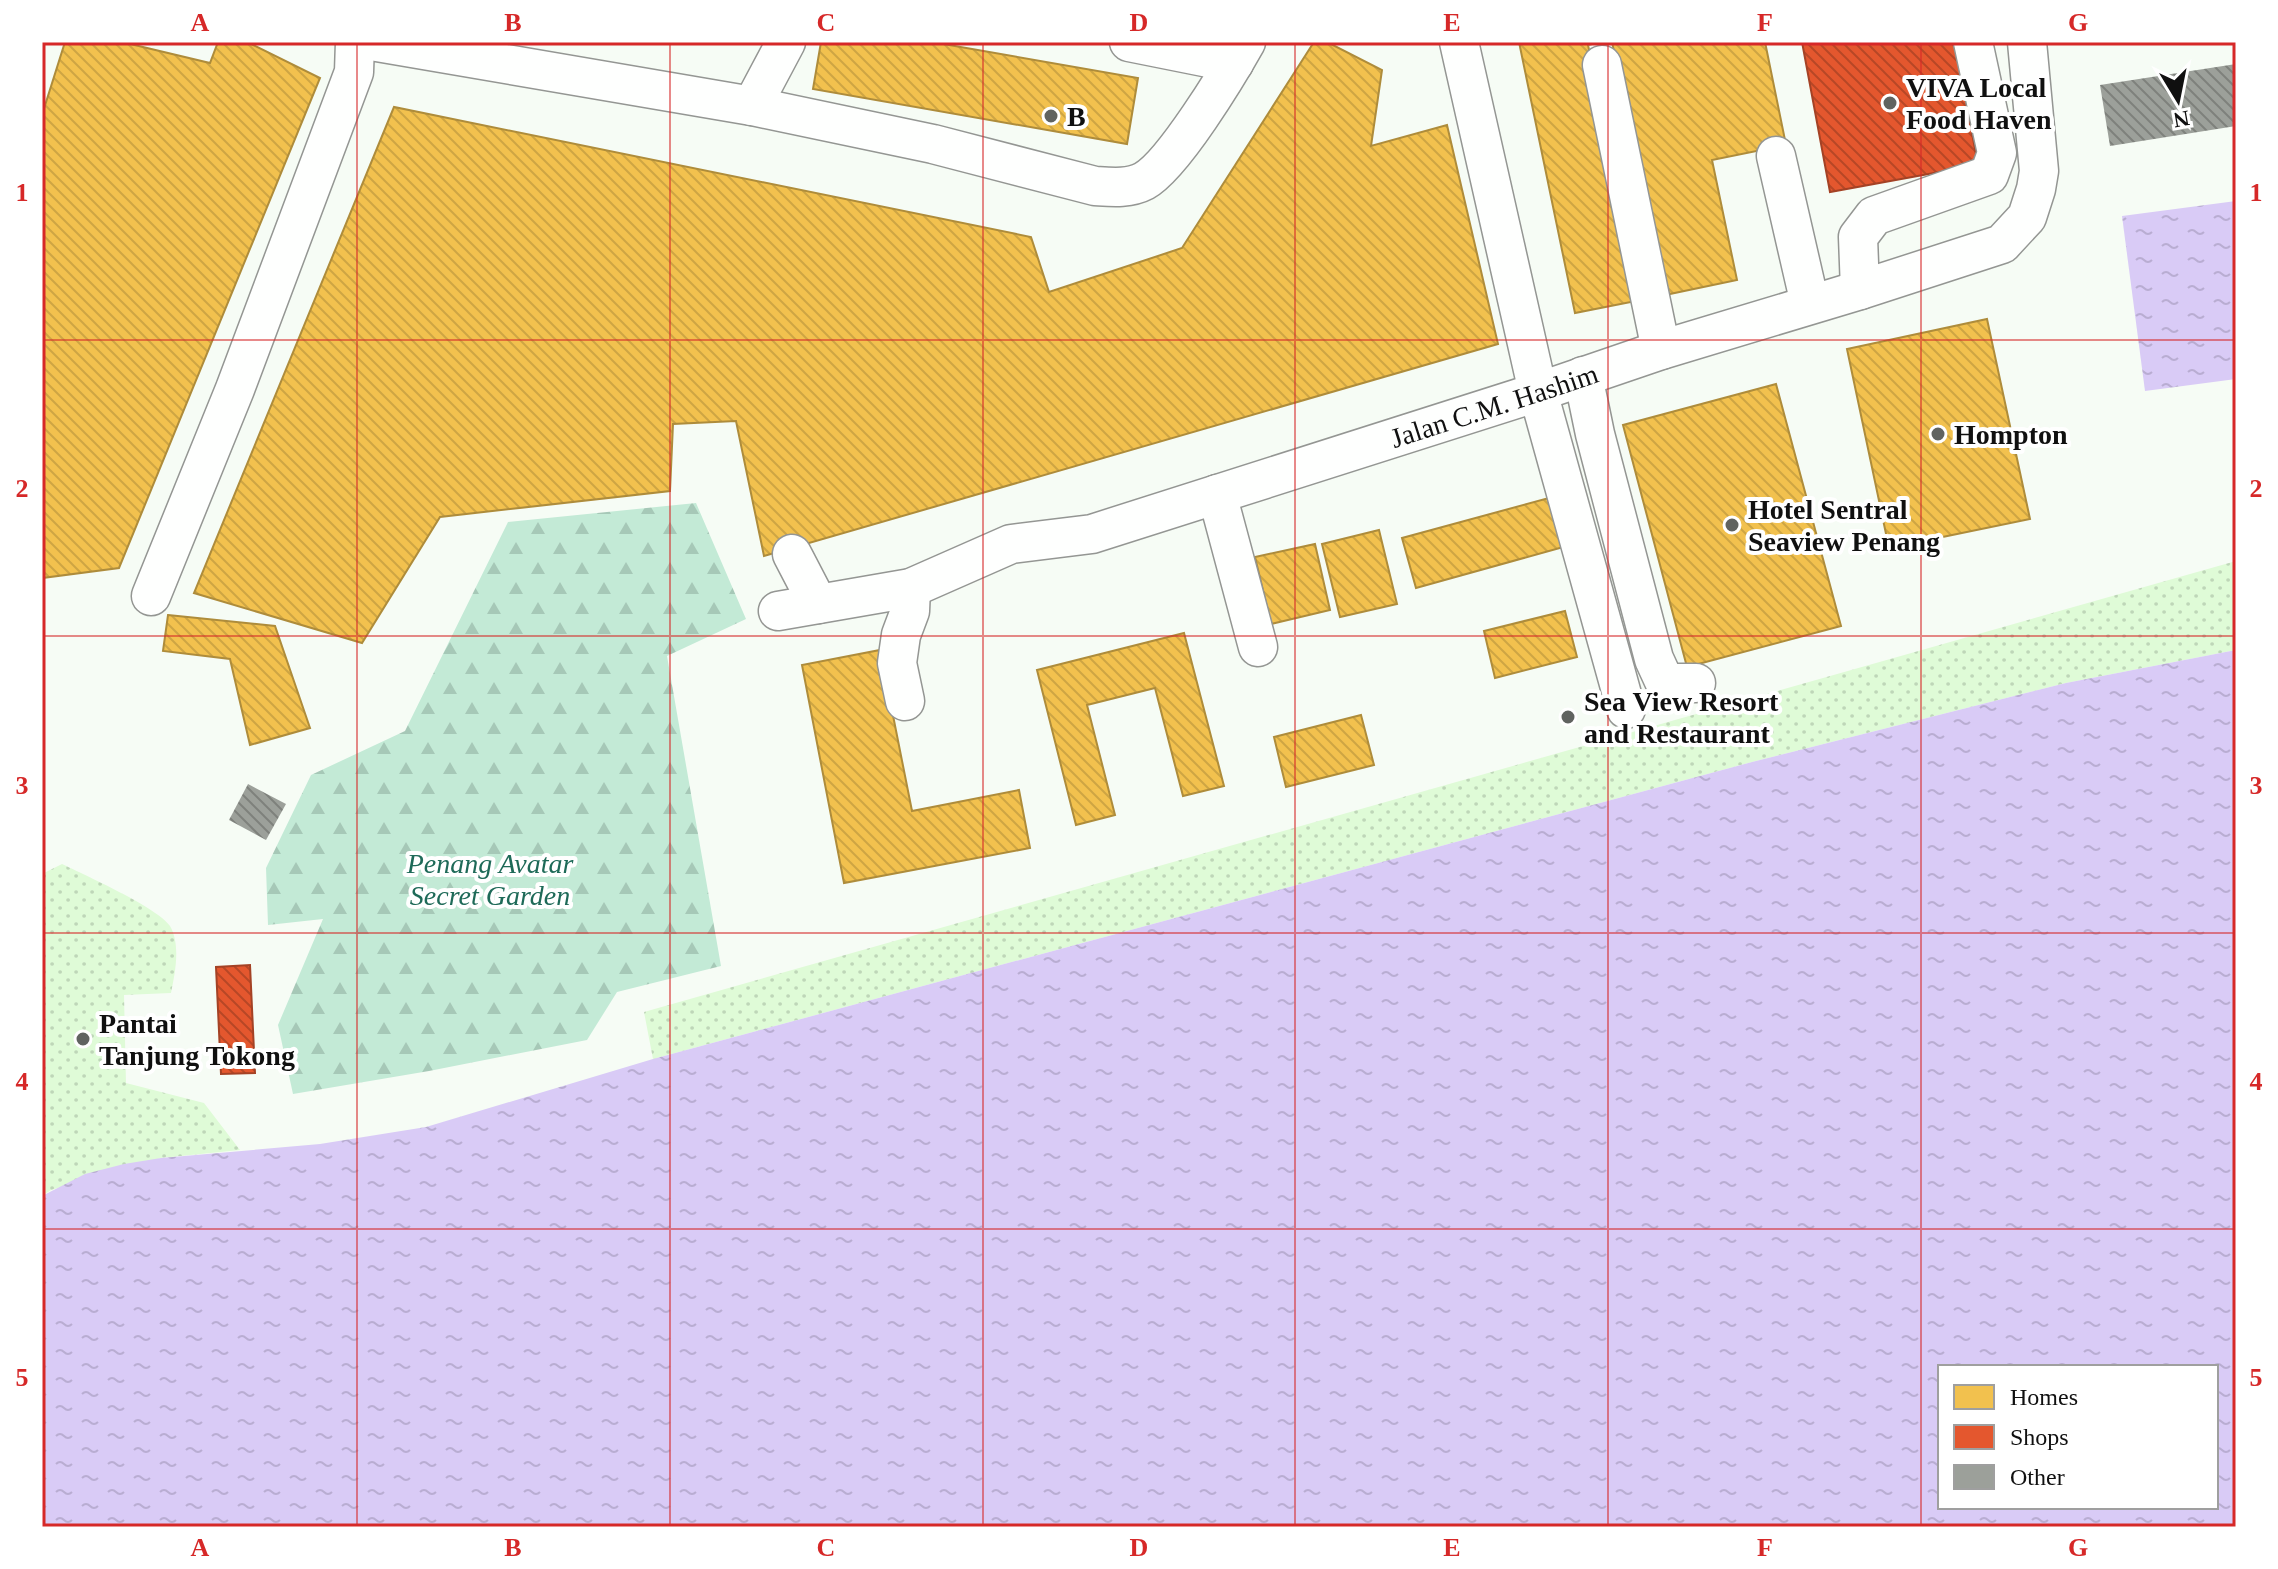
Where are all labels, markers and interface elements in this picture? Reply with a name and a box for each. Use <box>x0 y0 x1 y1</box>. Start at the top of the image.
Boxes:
text: A <box>191 8 210 37</box>
text: B <box>504 8 522 37</box>
text: C <box>817 8 835 37</box>
text: D <box>1130 8 1148 37</box>
text: E <box>1443 8 1461 37</box>
text: F <box>1757 8 1773 37</box>
text: G <box>2068 8 2088 37</box>
north arrow <box>2138 60 2218 140</box>
place label: VIVA Local Food Haven <box>1906 72 2052 135</box>
marker: VIVA Local Food Haven <box>1881 94 1899 112</box>
place label: B <box>1067 101 1086 132</box>
text: N <box>2171 106 2191 133</box>
marker: B <box>1042 107 1060 125</box>
text: 1 <box>16 178 29 207</box>
text: 1 <box>2250 178 2263 207</box>
street label: Jalan C.M. Hashim <box>1387 358 1602 454</box>
place label: Hompton <box>1954 419 2068 450</box>
marker: Hompton <box>1929 425 1947 443</box>
text: 2 <box>16 474 29 503</box>
text: 2 <box>2250 474 2263 503</box>
place label: Hotel Sentral Seaview Penang <box>1748 494 1940 557</box>
marker: Hotel Sentral Seaview Penang <box>1723 516 1741 534</box>
place label: Sea View Resort and Restaurant <box>1584 686 1779 749</box>
marker: Sea View Resort and Restaurant <box>1559 708 1577 726</box>
text: 3 <box>16 771 29 800</box>
text: 3 <box>2250 771 2263 800</box>
park label: Penang Avatar Secret Garden <box>406 848 573 911</box>
place label: Pantai Tanjung Tokong <box>99 1008 295 1071</box>
marker: Pantai Tanjung Tokong <box>74 1030 92 1048</box>
text: 4 <box>16 1067 29 1096</box>
text: 4 <box>2250 1067 2263 1096</box>
text: 5 <box>16 1363 29 1392</box>
text: 5 <box>2250 1363 2263 1392</box>
legend <box>1938 1365 2218 1509</box>
text: Homes <box>2010 1384 2078 1410</box>
text: Shops <box>2010 1424 2069 1450</box>
text: Other <box>2010 1464 2065 1490</box>
text: A <box>191 1533 210 1562</box>
text: B <box>504 1533 522 1562</box>
text: C <box>817 1533 835 1562</box>
text: D <box>1130 1533 1148 1562</box>
text: E <box>1443 1533 1461 1562</box>
text: F <box>1757 1533 1773 1562</box>
text: G <box>2068 1533 2088 1562</box>

